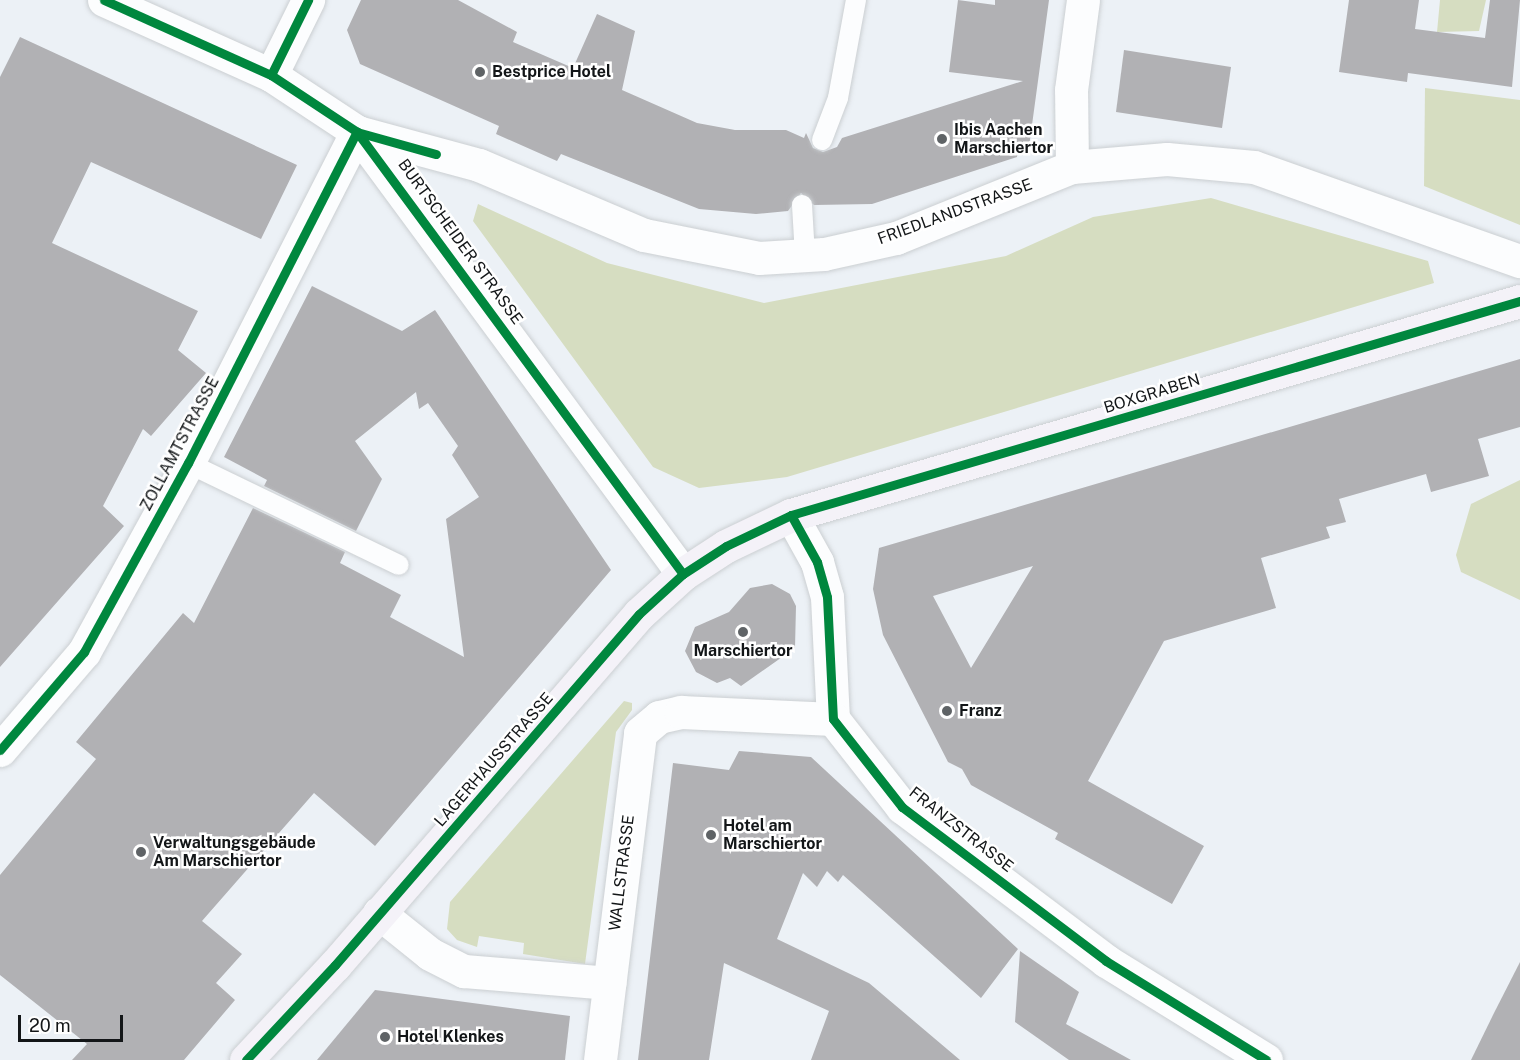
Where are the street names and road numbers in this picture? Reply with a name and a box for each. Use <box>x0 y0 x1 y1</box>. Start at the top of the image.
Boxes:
street label: BURTSCHEIDER STRASSE <box>394 156 526 328</box>
street label: FRIEDLANDSTRASSE <box>875 175 1035 249</box>
street label: BOXGRABEN <box>1101 370 1203 418</box>
street label: ZOLLAMTSTRASSE <box>137 374 223 514</box>
street label: LAGERHAUSSTRASSE <box>431 689 557 831</box>
street label: FRANZSTRASSE <box>905 783 1017 877</box>
street label: WALLSTRASSE <box>605 814 639 932</box>

